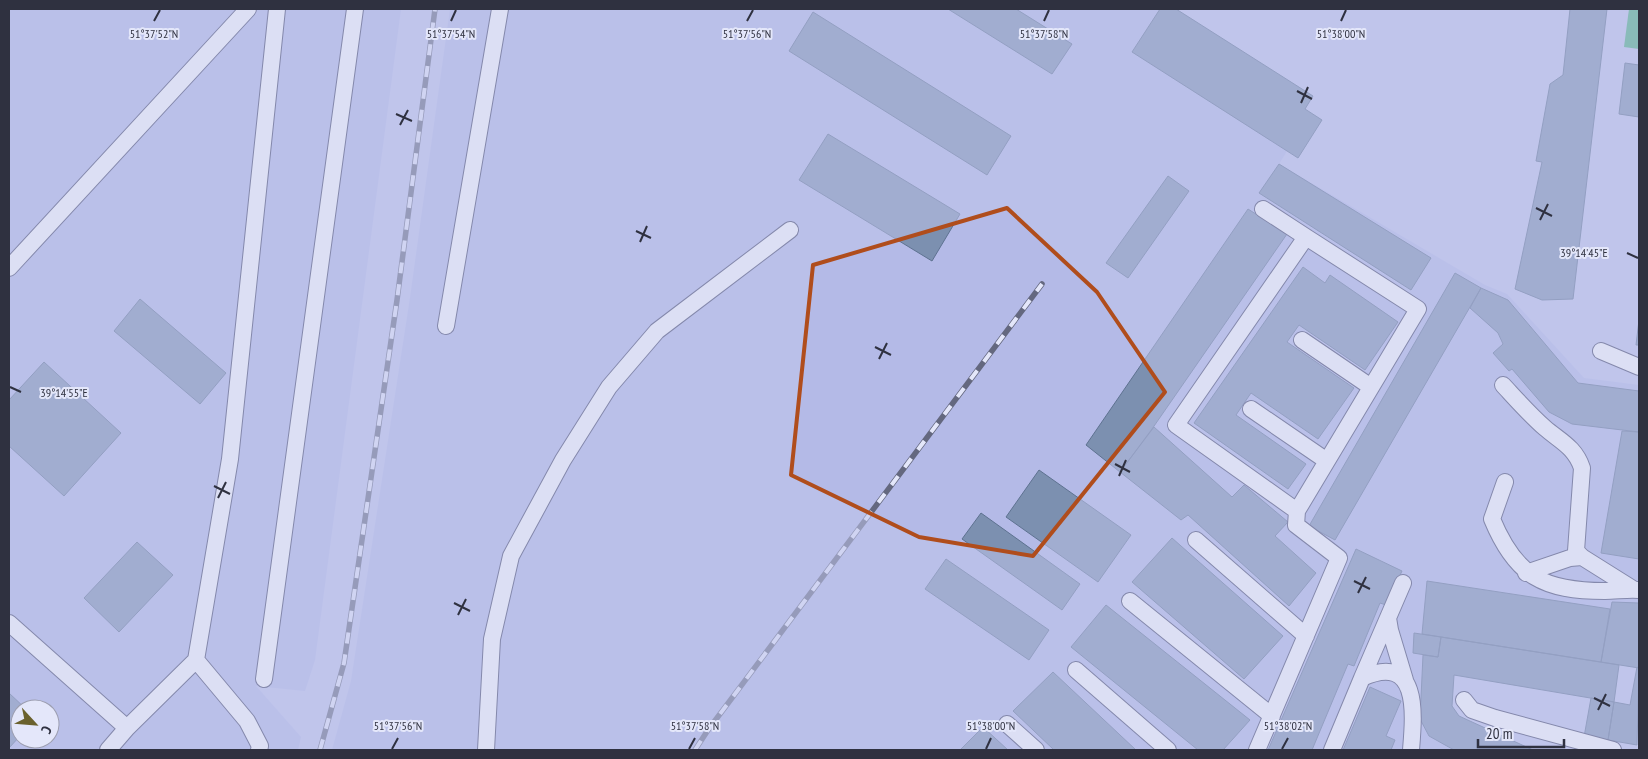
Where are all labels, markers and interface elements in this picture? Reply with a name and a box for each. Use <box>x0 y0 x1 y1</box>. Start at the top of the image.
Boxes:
text: 51°37'52"N <box>130 26 178 41</box>
text: 51°37'54"N <box>427 26 475 41</box>
text: 51°37'56"N <box>723 26 771 41</box>
text: 51°37'58"N <box>1020 26 1068 41</box>
text: 51°38'00"N <box>1317 26 1365 41</box>
text: 39°14'45"E <box>1560 245 1608 260</box>
text: 39°14'55"E <box>40 385 88 400</box>
north arrow <box>10 699 60 749</box>
scale bar <box>1478 716 1564 748</box>
text: 51°37'56"N <box>374 718 422 733</box>
text: 51°37'58"N <box>671 718 719 733</box>
text: 51°38'00"N <box>967 718 1015 733</box>
text: 51°38'02"N <box>1264 718 1312 733</box>
text: С <box>37 723 56 737</box>
text: 20 m <box>1486 724 1512 743</box>

